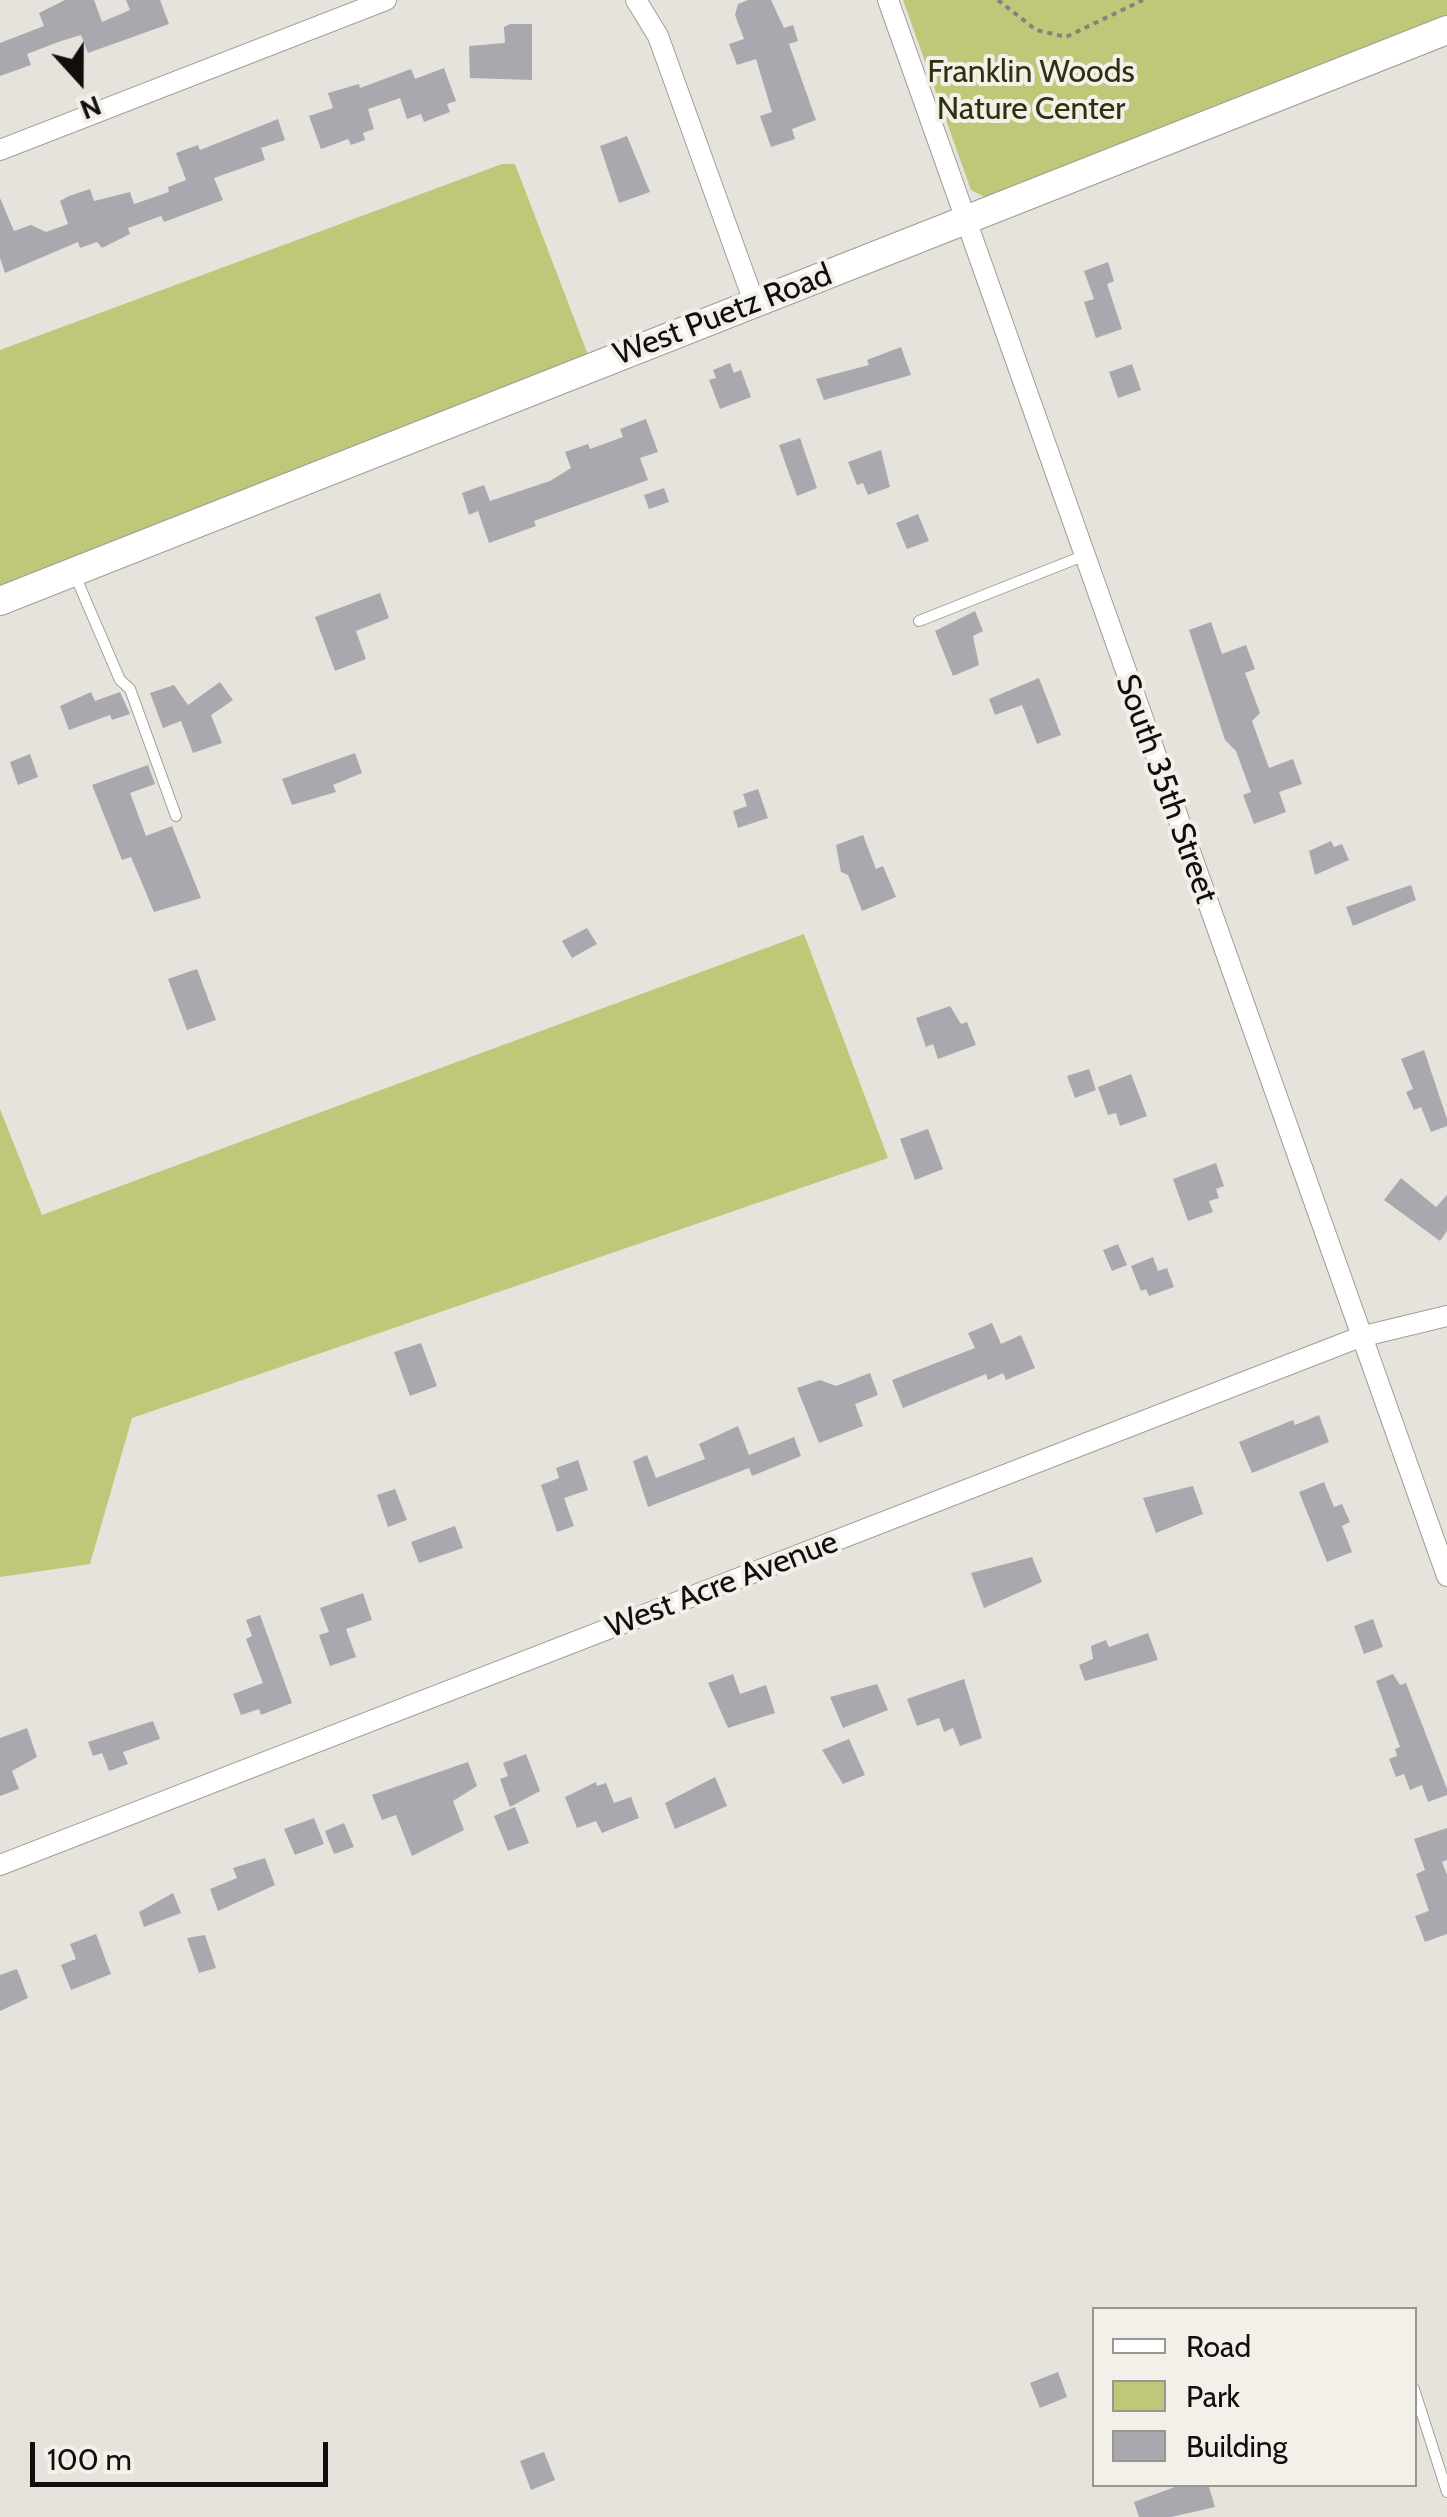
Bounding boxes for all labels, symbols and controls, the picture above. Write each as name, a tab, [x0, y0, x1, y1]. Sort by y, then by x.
north arrow	[30, 30, 130, 130]
park label: Franklin Woods Nature Center	[927, 54, 1135, 129]
text: N	[75, 89, 106, 127]
street label: West Puetz Road	[609, 256, 837, 374]
street label: South 35th Street	[1107, 669, 1225, 909]
street label: West Acre Avenue	[601, 1523, 843, 1647]
legend	[1092, 2307, 1417, 2487]
text: Road	[1186, 2328, 1251, 2365]
text: Park	[1186, 2378, 1240, 2415]
scale bar	[35, 2422, 332, 2484]
text: Building	[1186, 2428, 1288, 2465]
text: 100 m	[47, 2441, 132, 2478]

